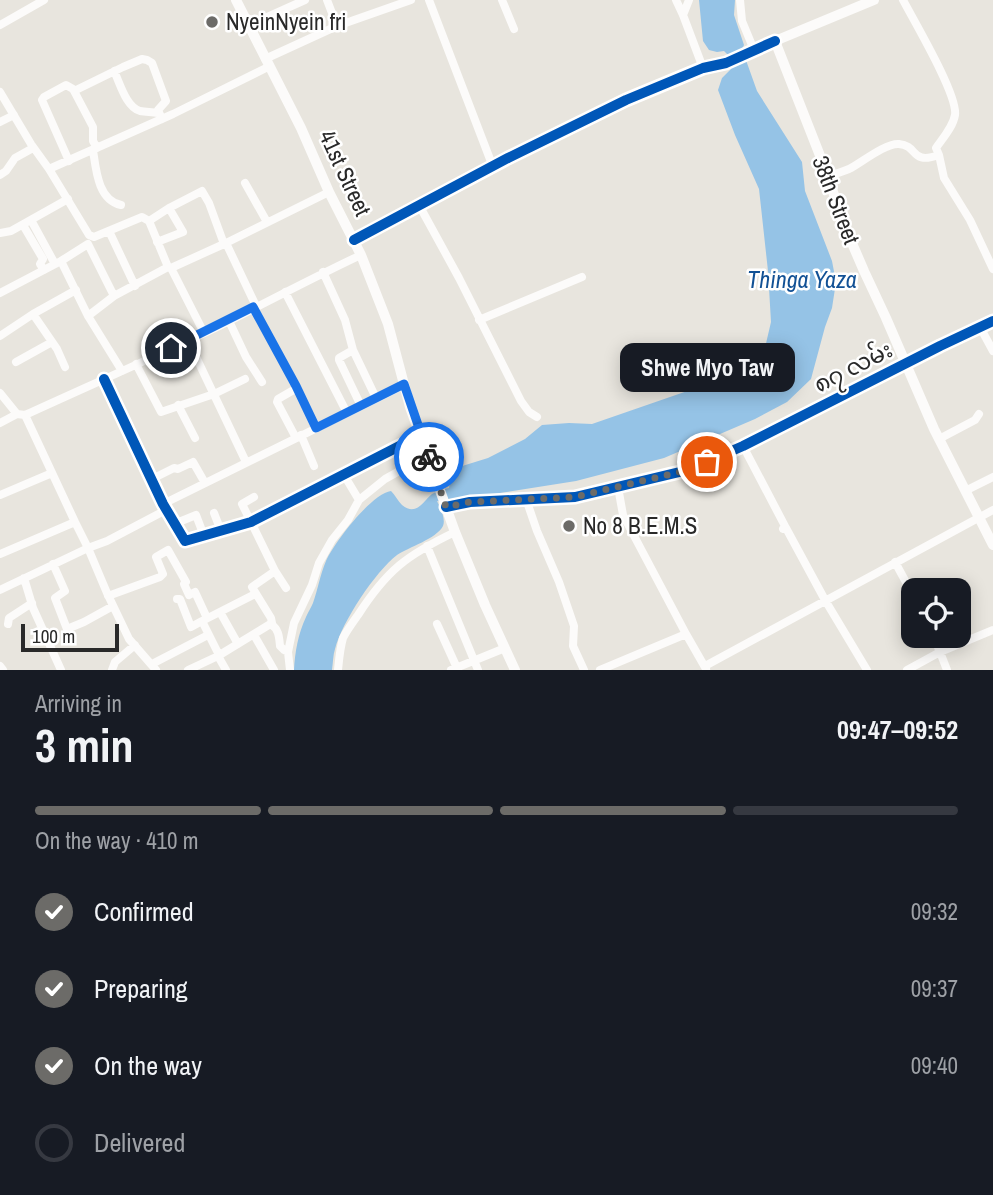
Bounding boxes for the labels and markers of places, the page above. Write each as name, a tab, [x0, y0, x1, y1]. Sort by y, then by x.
place label: NyeinNyein fri	[226, 6, 347, 37]
marker: NyeinNyein fri	[204, 14, 220, 30]
pin	[141, 318, 201, 378]
callout: Shwe Myo Taw	[620, 343, 794, 392]
pin	[677, 432, 737, 492]
place label: No 8 B.E.M.S	[583, 510, 697, 541]
marker: No 8 B.E.M.S	[561, 518, 577, 534]

